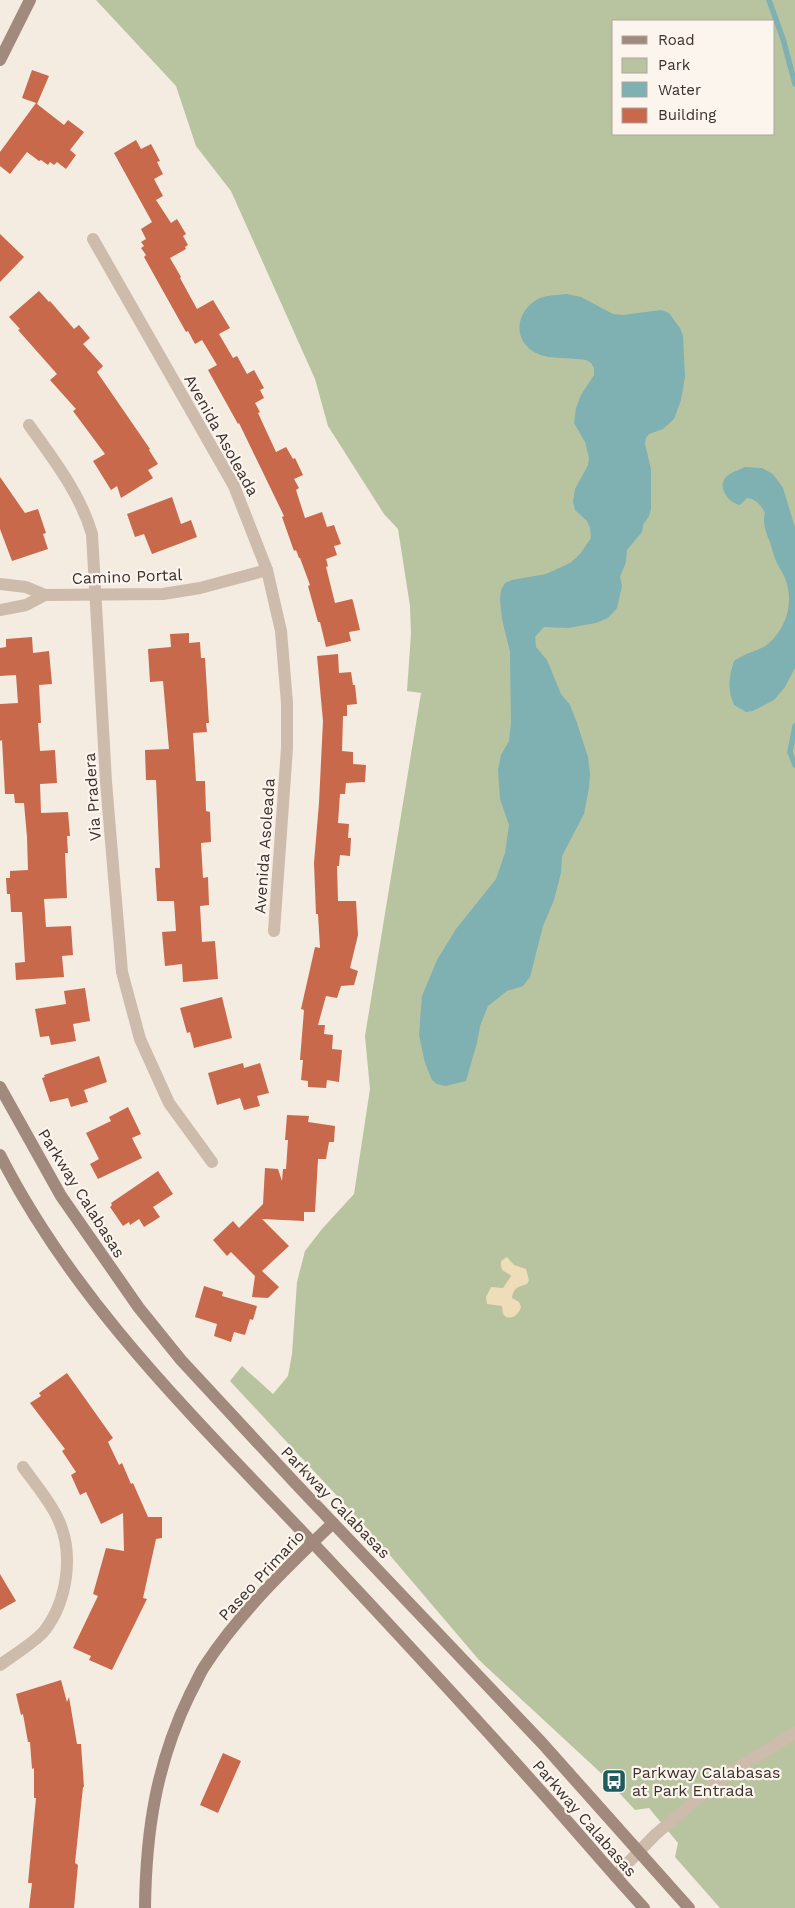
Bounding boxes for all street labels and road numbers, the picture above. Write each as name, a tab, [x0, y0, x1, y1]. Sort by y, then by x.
street label: Avenida Asoleada	[180, 371, 263, 499]
street label: Camino Portal	[72, 565, 183, 588]
street label: Via Pradera	[80, 752, 105, 842]
street label: Avenida Asoleada	[250, 777, 279, 915]
street label: Parkway Calabasas	[34, 1125, 129, 1261]
street label: Parkway Calabasas	[277, 1442, 394, 1562]
street label: Paseo Primario	[215, 1526, 308, 1625]
street label: Parkway Calabasas	[529, 1756, 641, 1881]

